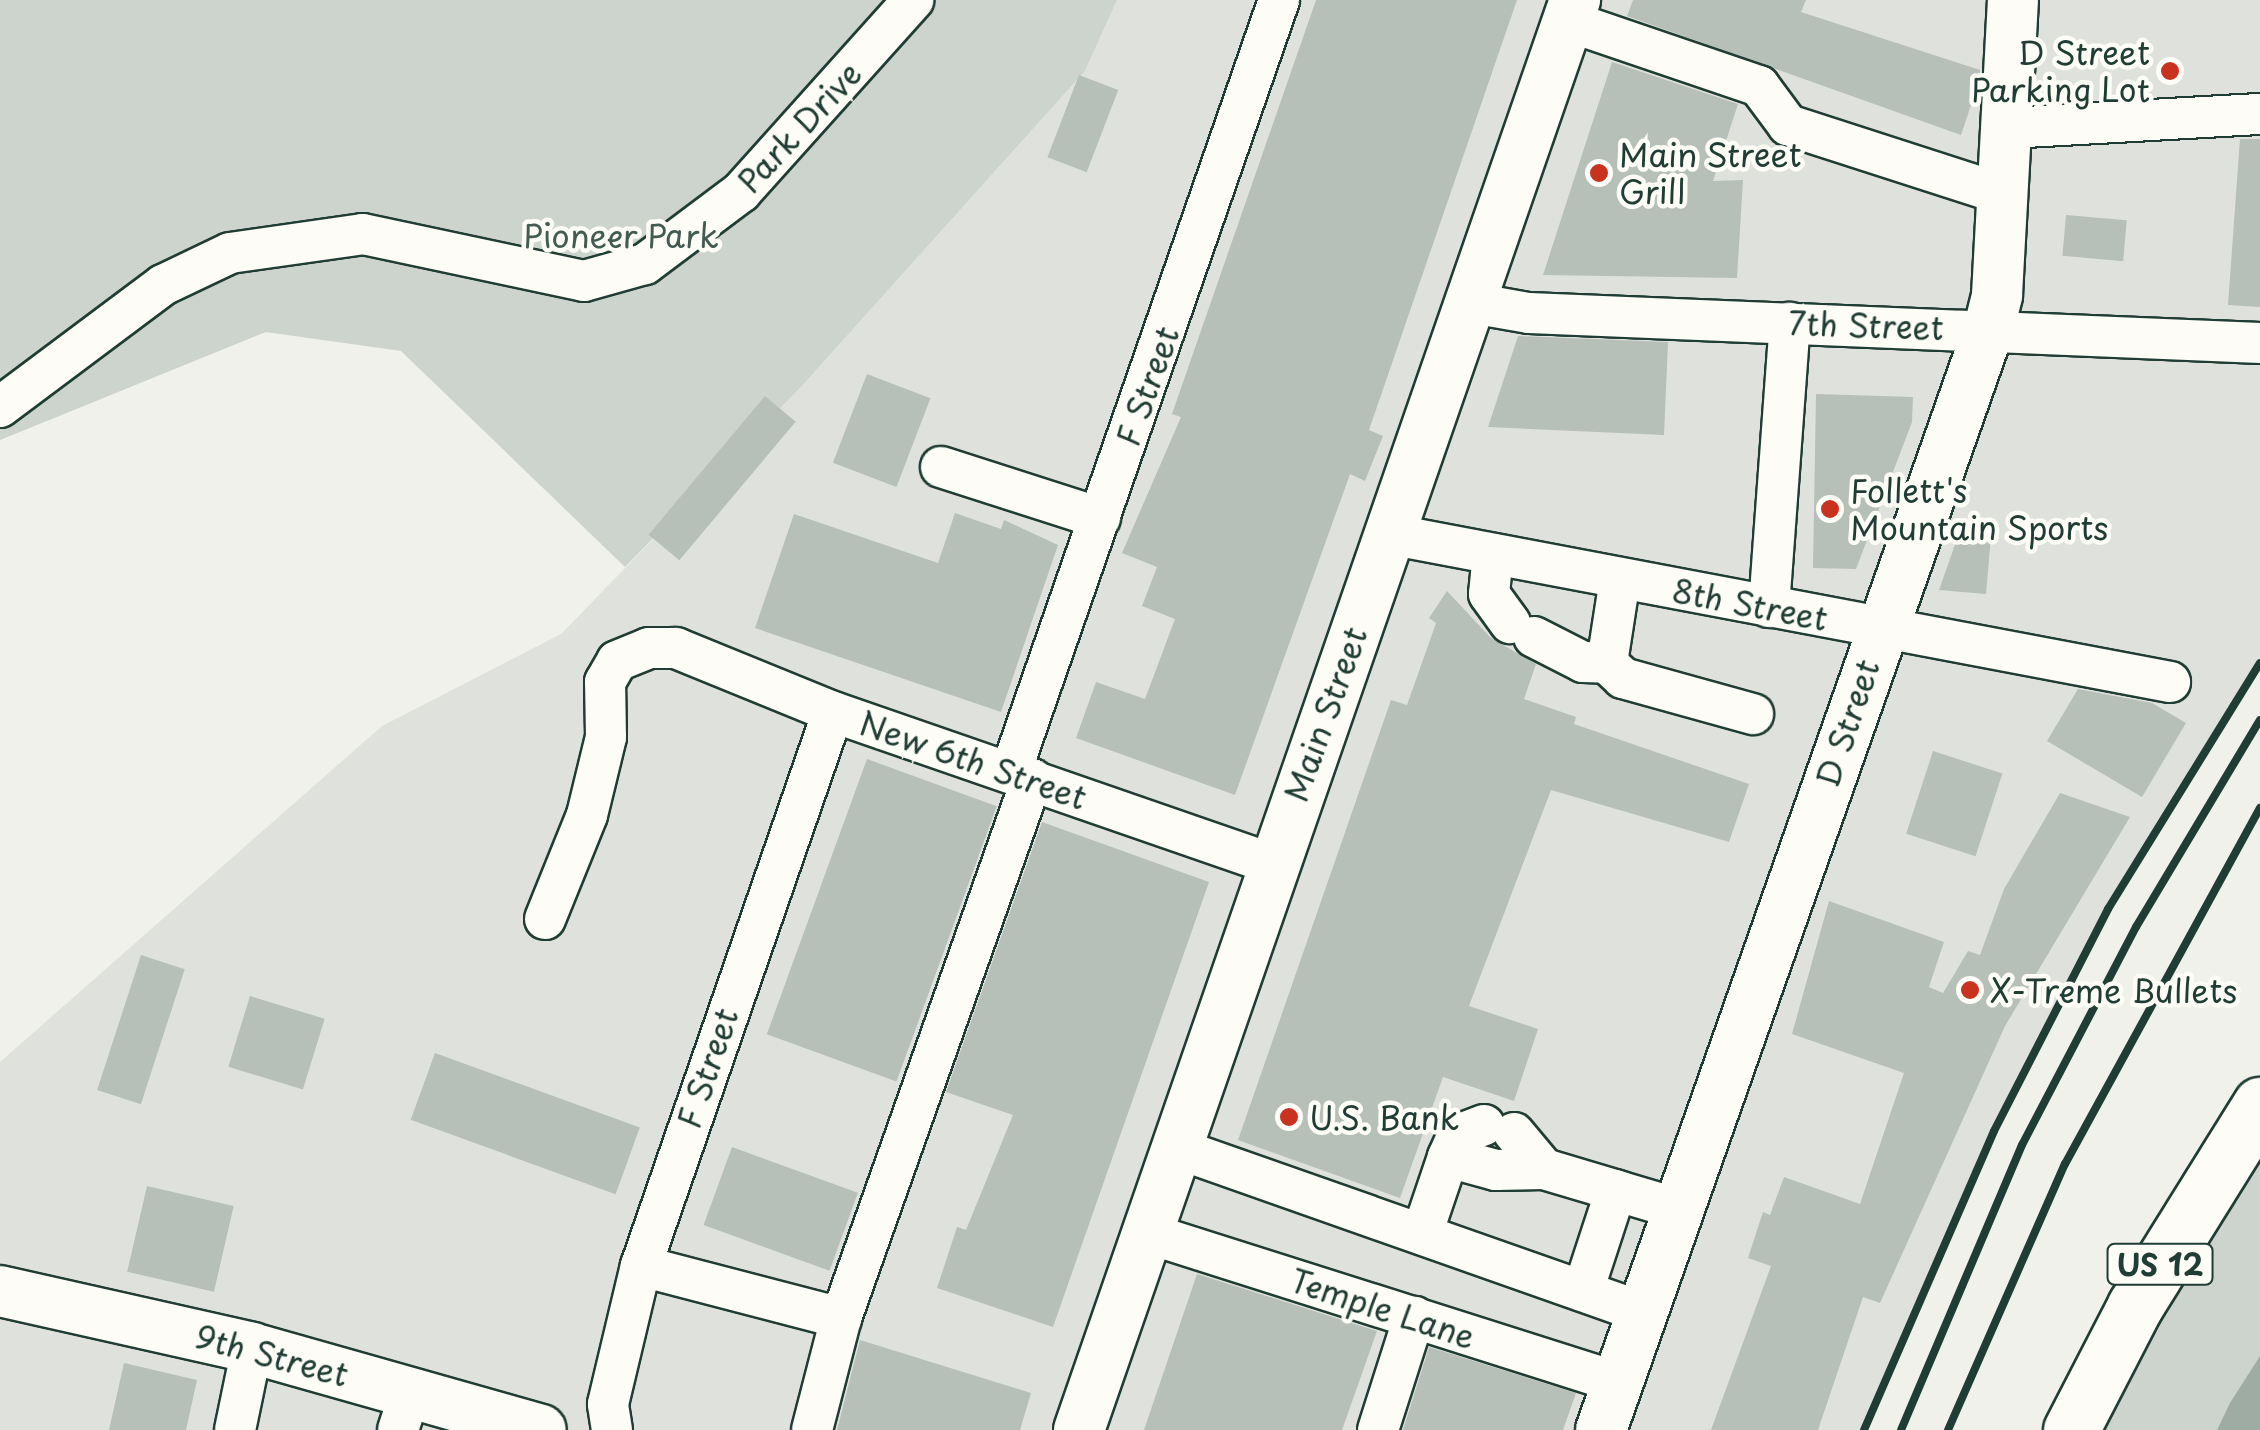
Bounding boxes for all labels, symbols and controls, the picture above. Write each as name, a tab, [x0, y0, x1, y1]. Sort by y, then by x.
place label: D Street Parking Lot	[1970, 34, 2150, 109]
street label: Park Drive	[729, 54, 869, 200]
marker: D Street Parking Lot	[2159, 60, 2181, 82]
place label: Main Street Grill	[1619, 136, 1802, 211]
marker: Main Street Grill	[1588, 162, 1610, 184]
park label: Pioneer Park	[522, 216, 720, 254]
street label: 7th Street	[1788, 303, 1944, 347]
street label: F Street	[1108, 321, 1186, 451]
place label: Follett's Mountain Sports	[1850, 472, 2106, 547]
marker: Follett's Mountain Sports	[1819, 498, 1841, 520]
street label: 8th Street	[1669, 570, 1831, 638]
street label: Main Street	[1276, 621, 1374, 807]
street label: D Street	[1807, 655, 1887, 791]
street label: New 6th Street	[854, 703, 1092, 817]
place label: X-Treme Bullets	[1990, 971, 2238, 1009]
marker: X-Treme Bullets	[1959, 979, 1981, 1001]
street label: F Street	[669, 1003, 745, 1133]
place label: U.S. Bank	[1309, 1098, 1460, 1136]
marker: U.S. Bank	[1278, 1106, 1300, 1128]
road number: US 12	[2105, 1239, 2215, 1289]
street label: Temple Lane	[1286, 1260, 1480, 1356]
street label: 9th Street	[192, 1316, 352, 1394]

